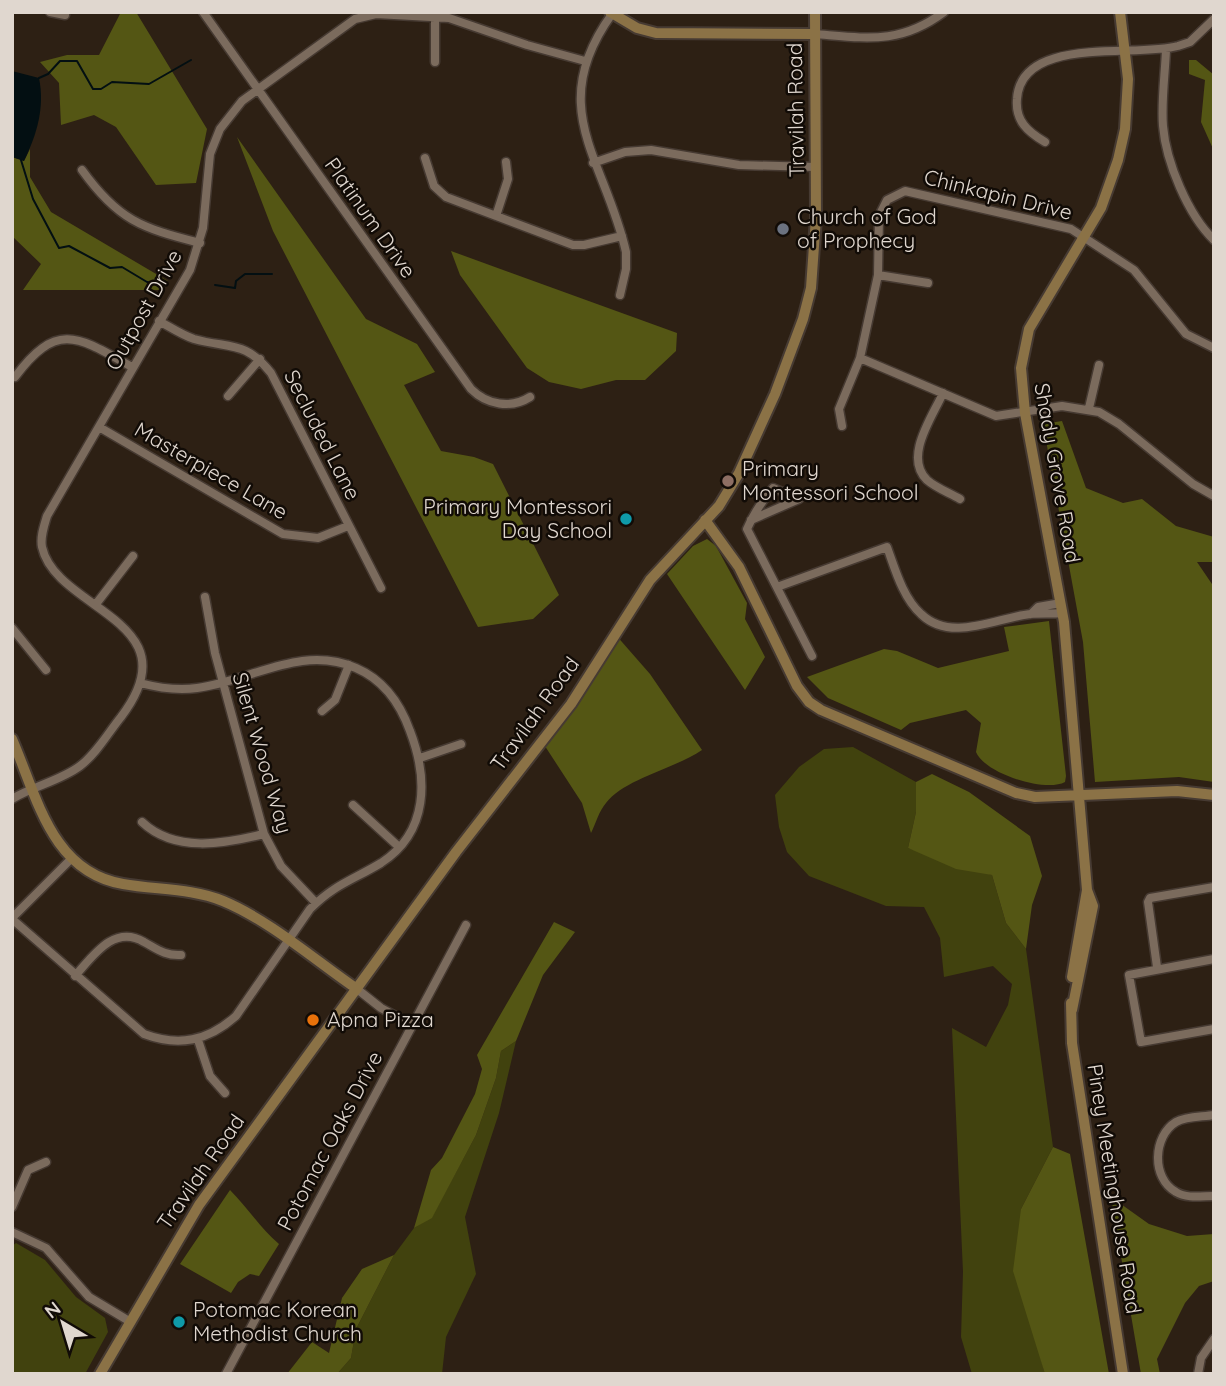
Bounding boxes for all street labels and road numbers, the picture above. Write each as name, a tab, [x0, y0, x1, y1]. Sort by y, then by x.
street label: Travilah Road	[781, 42, 809, 178]
street label: Platinum Drive	[320, 152, 422, 283]
street label: Chinkapin Drive	[921, 163, 1075, 225]
street label: Outpost Drive	[99, 245, 187, 374]
street label: Secluded Lane	[279, 365, 367, 504]
street label: Shady Grove Road	[1029, 381, 1087, 565]
street label: Masterpiece Lane	[130, 416, 293, 524]
street label: Travilah Road	[484, 651, 584, 776]
street label: Silent Wood Way	[228, 669, 298, 836]
street label: Potomac Oaks Drive	[271, 1046, 387, 1235]
street label: Piney Meetinghouse Road	[1082, 1062, 1148, 1316]
street label: Travilah Road	[151, 1109, 249, 1234]

